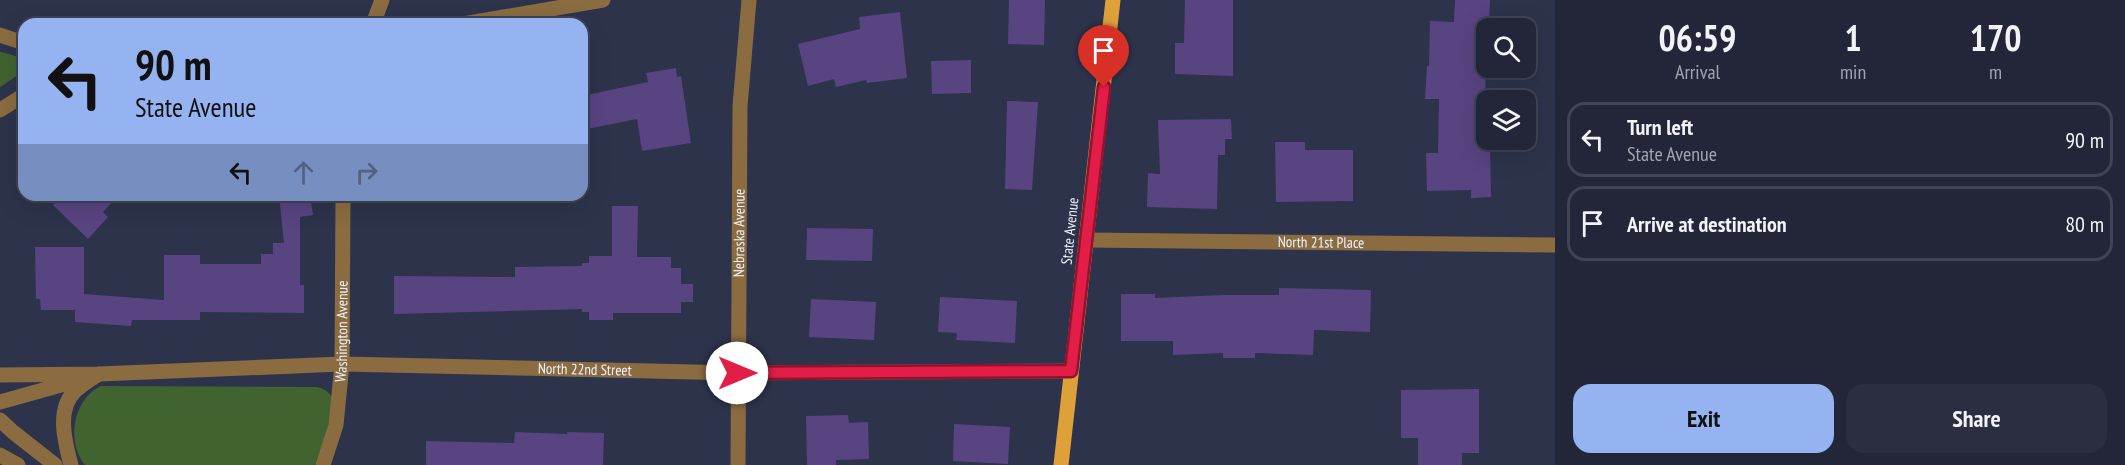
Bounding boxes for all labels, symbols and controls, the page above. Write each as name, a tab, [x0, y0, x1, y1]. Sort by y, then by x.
text: 06:59	[1659, 14, 1736, 61]
text: 1	[1844, 14, 1862, 61]
text: 170	[1970, 14, 2021, 61]
map controls	[1476, 18, 1536, 150]
button: search	[1476, 18, 1536, 78]
pin	[1078, 25, 1129, 87]
icon: arrive	[1087, 34, 1120, 67]
text: 90 m	[135, 37, 212, 92]
icon: left	[36, 42, 114, 120]
text: Arrival	[1675, 59, 1720, 85]
text: min	[1840, 59, 1866, 85]
text: m	[1989, 59, 2002, 85]
text: State Avenue	[135, 90, 256, 124]
button: layers	[1476, 90, 1536, 150]
text: Turn left	[1627, 113, 1693, 141]
icon: left	[1576, 123, 1609, 156]
text: 90 m	[2065, 126, 2104, 154]
text: State Avenue	[1627, 141, 1717, 167]
icon: left	[224, 156, 257, 189]
icon: ahead	[287, 156, 320, 189]
icon: right	[350, 156, 383, 189]
street label: Nebraska Avenue	[729, 189, 749, 277]
street label: State Avenue	[1057, 196, 1082, 265]
icon: arrive	[1576, 207, 1609, 240]
text: Arrive at destination	[1627, 210, 1787, 238]
text: 80 m	[2065, 210, 2104, 238]
street label: North 21st Place	[1278, 232, 1364, 252]
street label: Washington Avenue	[330, 281, 351, 383]
position arrow	[705, 341, 769, 405]
street label: North 22nd Street	[538, 358, 632, 380]
button: Exit	[1573, 384, 1834, 453]
button: Share	[1846, 384, 2107, 453]

